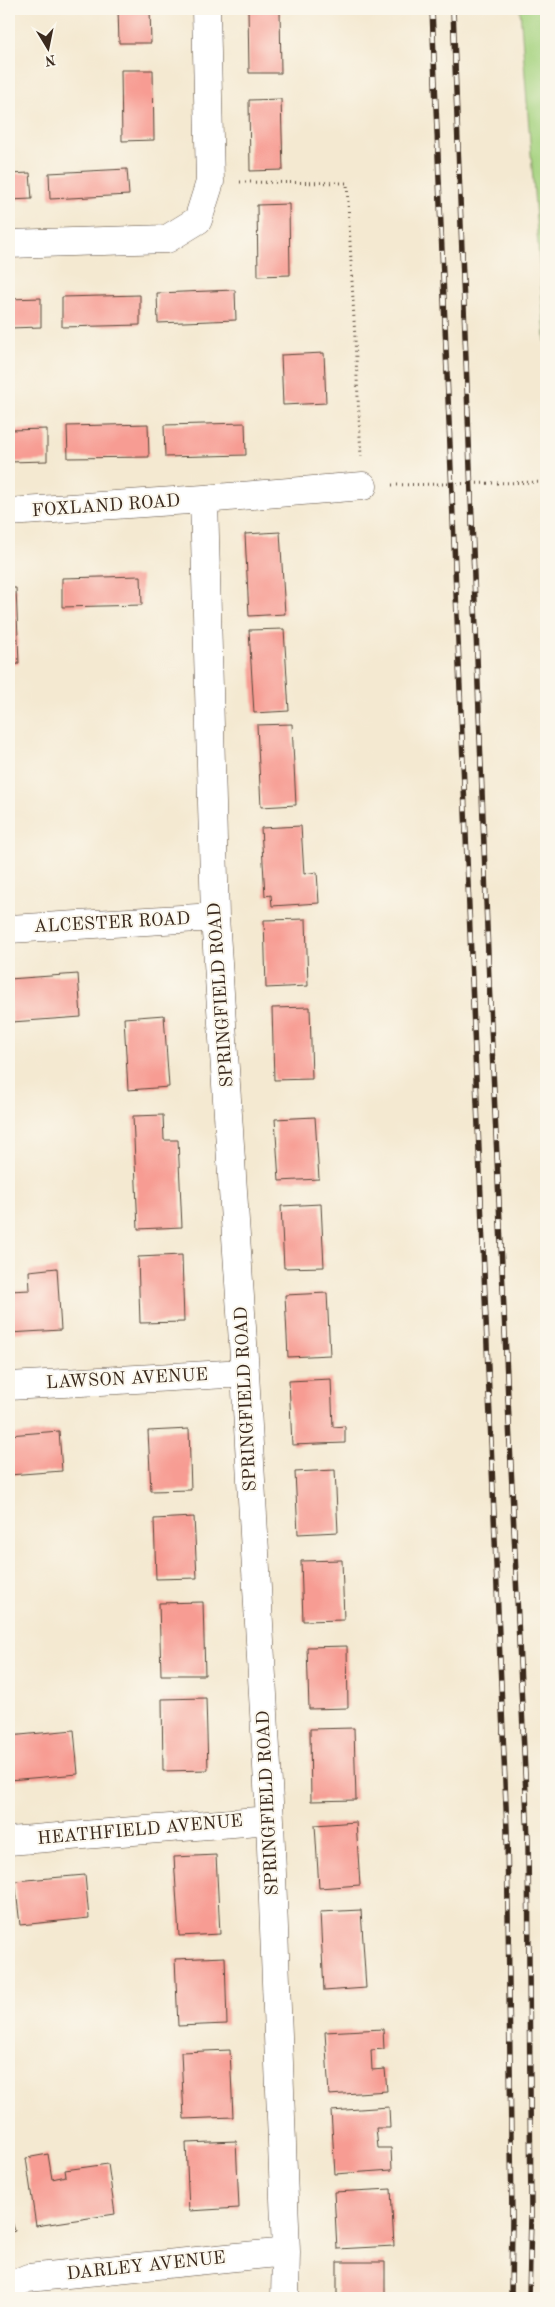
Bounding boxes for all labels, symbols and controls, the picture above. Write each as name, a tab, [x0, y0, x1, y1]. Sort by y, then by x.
north arrow	[22, 22, 72, 72]
text: N	[43, 52, 57, 68]
street label: FOXLAND ROAD	[31, 492, 181, 520]
street label: SPRINGFIELD ROAD	[206, 902, 236, 1088]
street label: ALCESTER ROAD	[33, 910, 191, 936]
street label: SPRINGFIELD ROAD	[232, 1306, 260, 1492]
street label: LAWSON AVENUE	[46, 1366, 208, 1392]
street label: SPRINGFIELD ROAD	[254, 1710, 282, 1896]
street label: HEATHFIELD AVENUE	[37, 1812, 243, 1848]
street label: DARLEY AVENUE	[66, 2249, 226, 2283]

